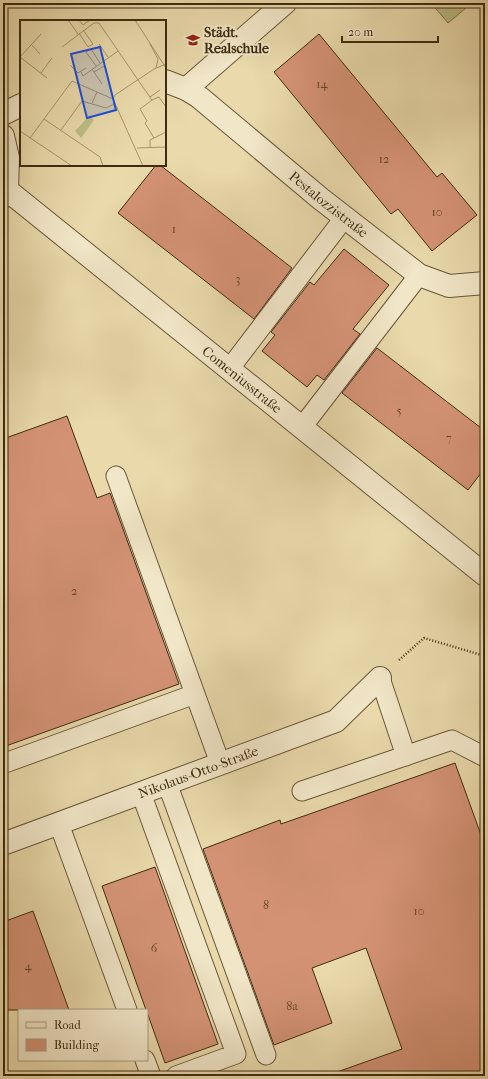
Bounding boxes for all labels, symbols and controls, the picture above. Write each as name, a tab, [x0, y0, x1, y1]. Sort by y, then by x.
scale bar	[342, 18, 438, 44]
inset map	[20, 20, 166, 166]
place label: Städt. Realschule	[204, 24, 269, 57]
text: 20 m	[348, 25, 373, 39]
school or university icon: Städt. Realschule	[185, 32, 201, 48]
house number: 14	[316, 77, 329, 91]
house number: 12	[379, 152, 389, 166]
street label: Pestalozzistraße	[286, 167, 372, 241]
house number: 10	[432, 205, 442, 219]
house number: 1	[172, 222, 176, 236]
house number: 3	[236, 272, 241, 286]
street label: Comeniusstraße	[199, 342, 286, 417]
house number: 5	[396, 404, 402, 418]
house number: 7	[446, 431, 452, 445]
house number: 2	[71, 584, 77, 598]
street label: Nikolaus-Otto-Straße	[136, 742, 261, 802]
house number: 8	[263, 898, 269, 912]
house number: 10	[414, 904, 424, 918]
house number: 6	[151, 941, 158, 955]
house number: 4	[24, 959, 32, 973]
house number: 8a	[286, 999, 298, 1013]
legend	[18, 1009, 148, 1061]
text: Road	[54, 1018, 81, 1032]
text: Building	[54, 1038, 99, 1052]

